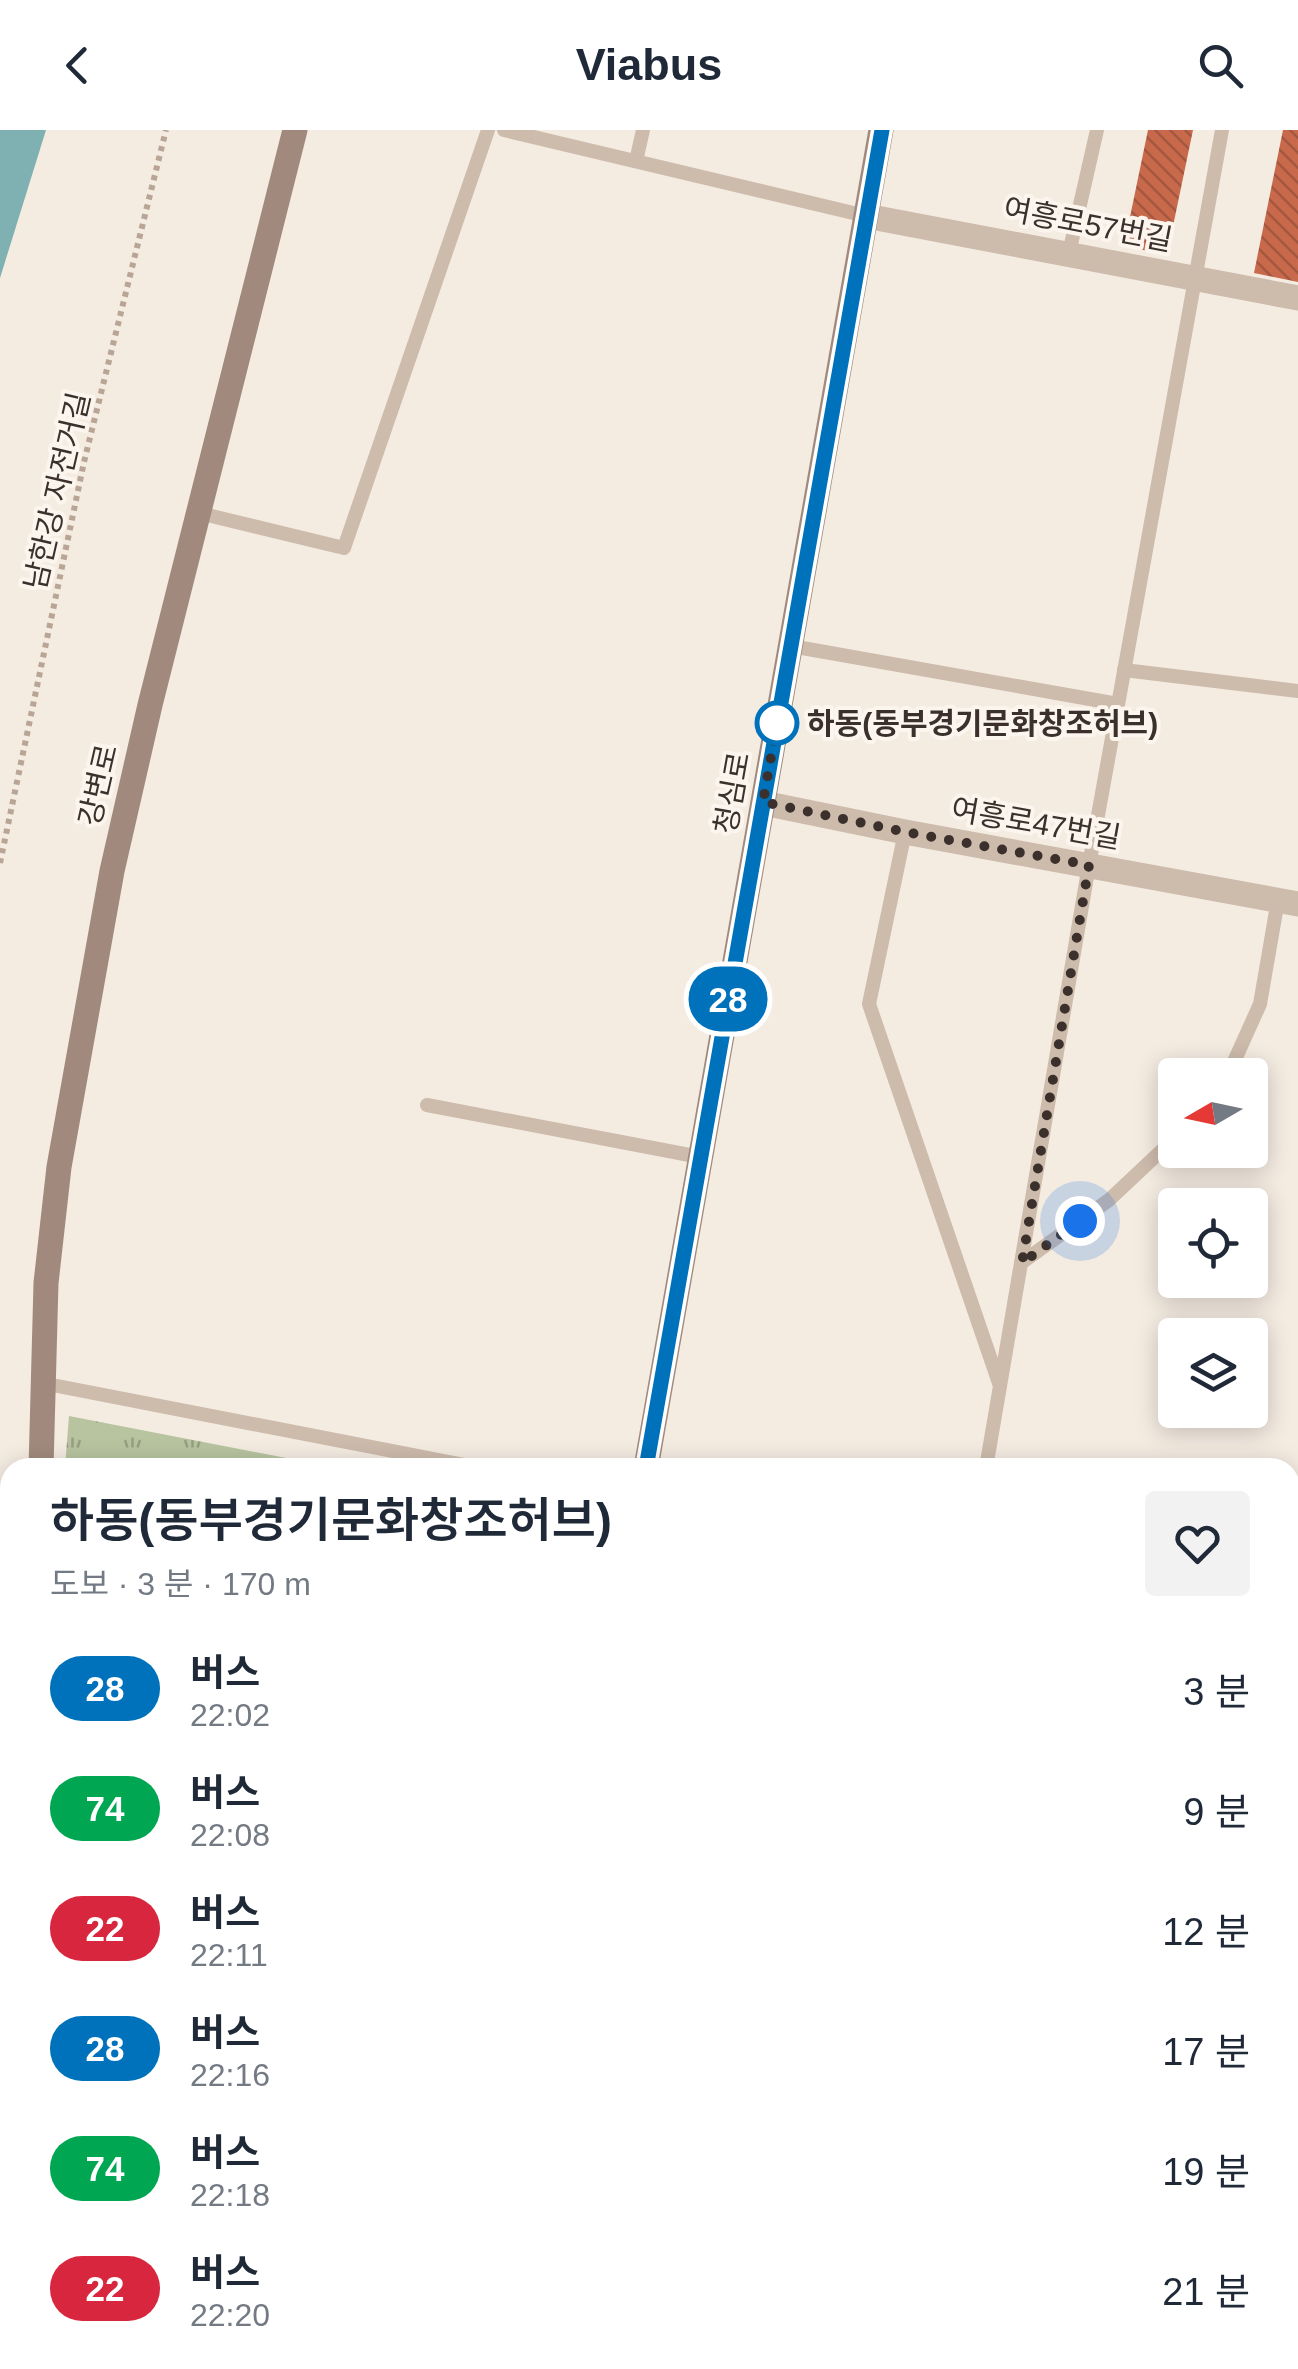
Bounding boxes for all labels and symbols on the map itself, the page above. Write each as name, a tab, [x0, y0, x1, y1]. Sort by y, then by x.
street label: 여흥로57번길	[1001, 191, 1175, 257]
street label: 남한강 자전거길	[18, 389, 96, 593]
marker: 하동(동부경기문화창조허브)	[756, 702, 798, 744]
place label: 하동(동부경기문화창조허브)	[807, 707, 1158, 740]
street label: 강변로	[73, 741, 123, 829]
street label: 청심로	[709, 749, 755, 837]
street label: 여흥로47번길	[949, 792, 1123, 854]
line badge: 28	[683, 966, 773, 1032]
north arrow	[1158, 1058, 1268, 1168]
your location	[1055, 1196, 1105, 1246]

